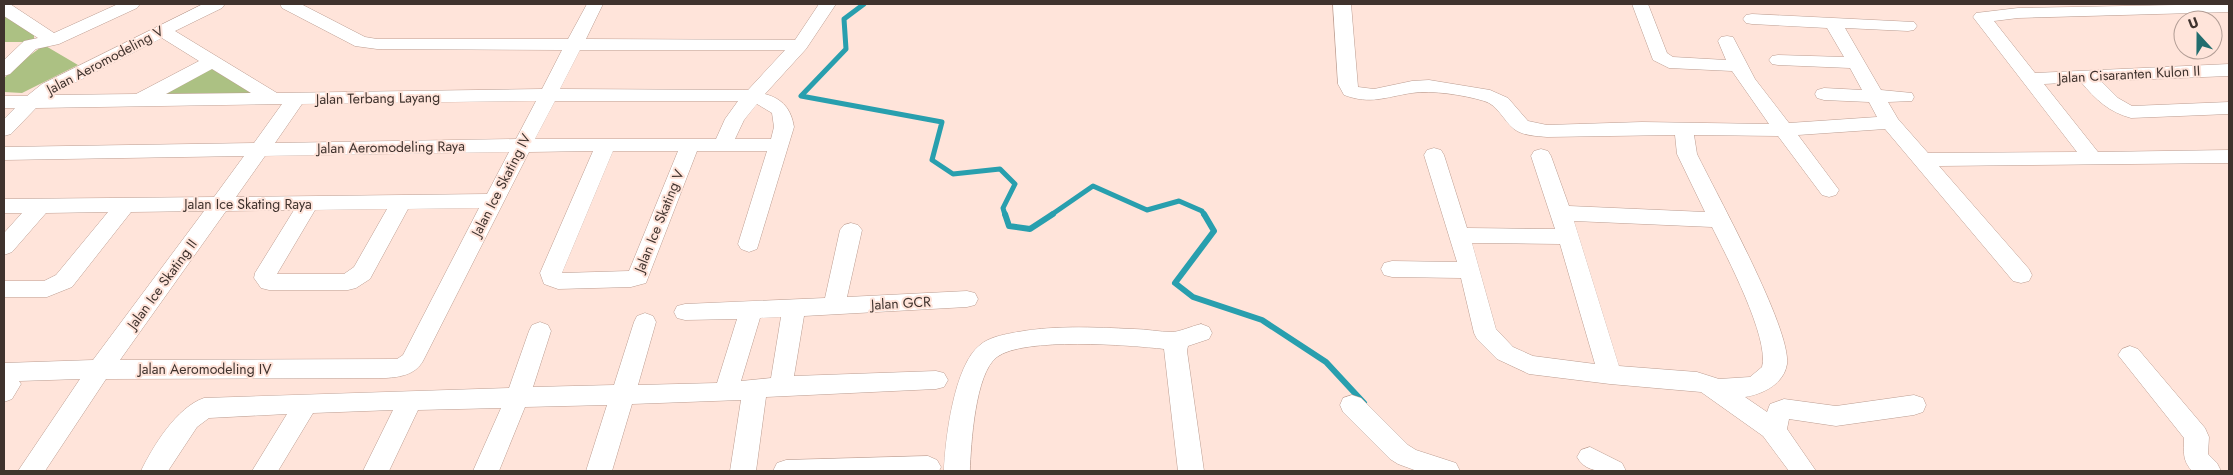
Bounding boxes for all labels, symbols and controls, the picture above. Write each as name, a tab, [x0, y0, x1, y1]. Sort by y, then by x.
north arrow	[2173, 10, 2223, 60]
text: U	[2185, 12, 2202, 34]
street label: Jalan Aeromodeling V	[41, 20, 168, 100]
street label: Jalan Cisaranten Kulon II	[2055, 60, 2201, 88]
street label: Jalan Terbang Layang	[314, 87, 440, 109]
street label: Jalan Ice Skating IV	[466, 129, 536, 242]
street label: Jalan Aeromodeling Raya	[315, 136, 465, 158]
street label: Jalan Ice Skating V	[628, 166, 689, 277]
street label: Jalan Ice Skating Raya	[182, 194, 312, 214]
street label: Jalan Ice Skating II	[121, 235, 202, 335]
street label: Jalan GCR	[869, 291, 932, 315]
street label: Jalan Aeromodeling IV	[136, 359, 272, 379]

